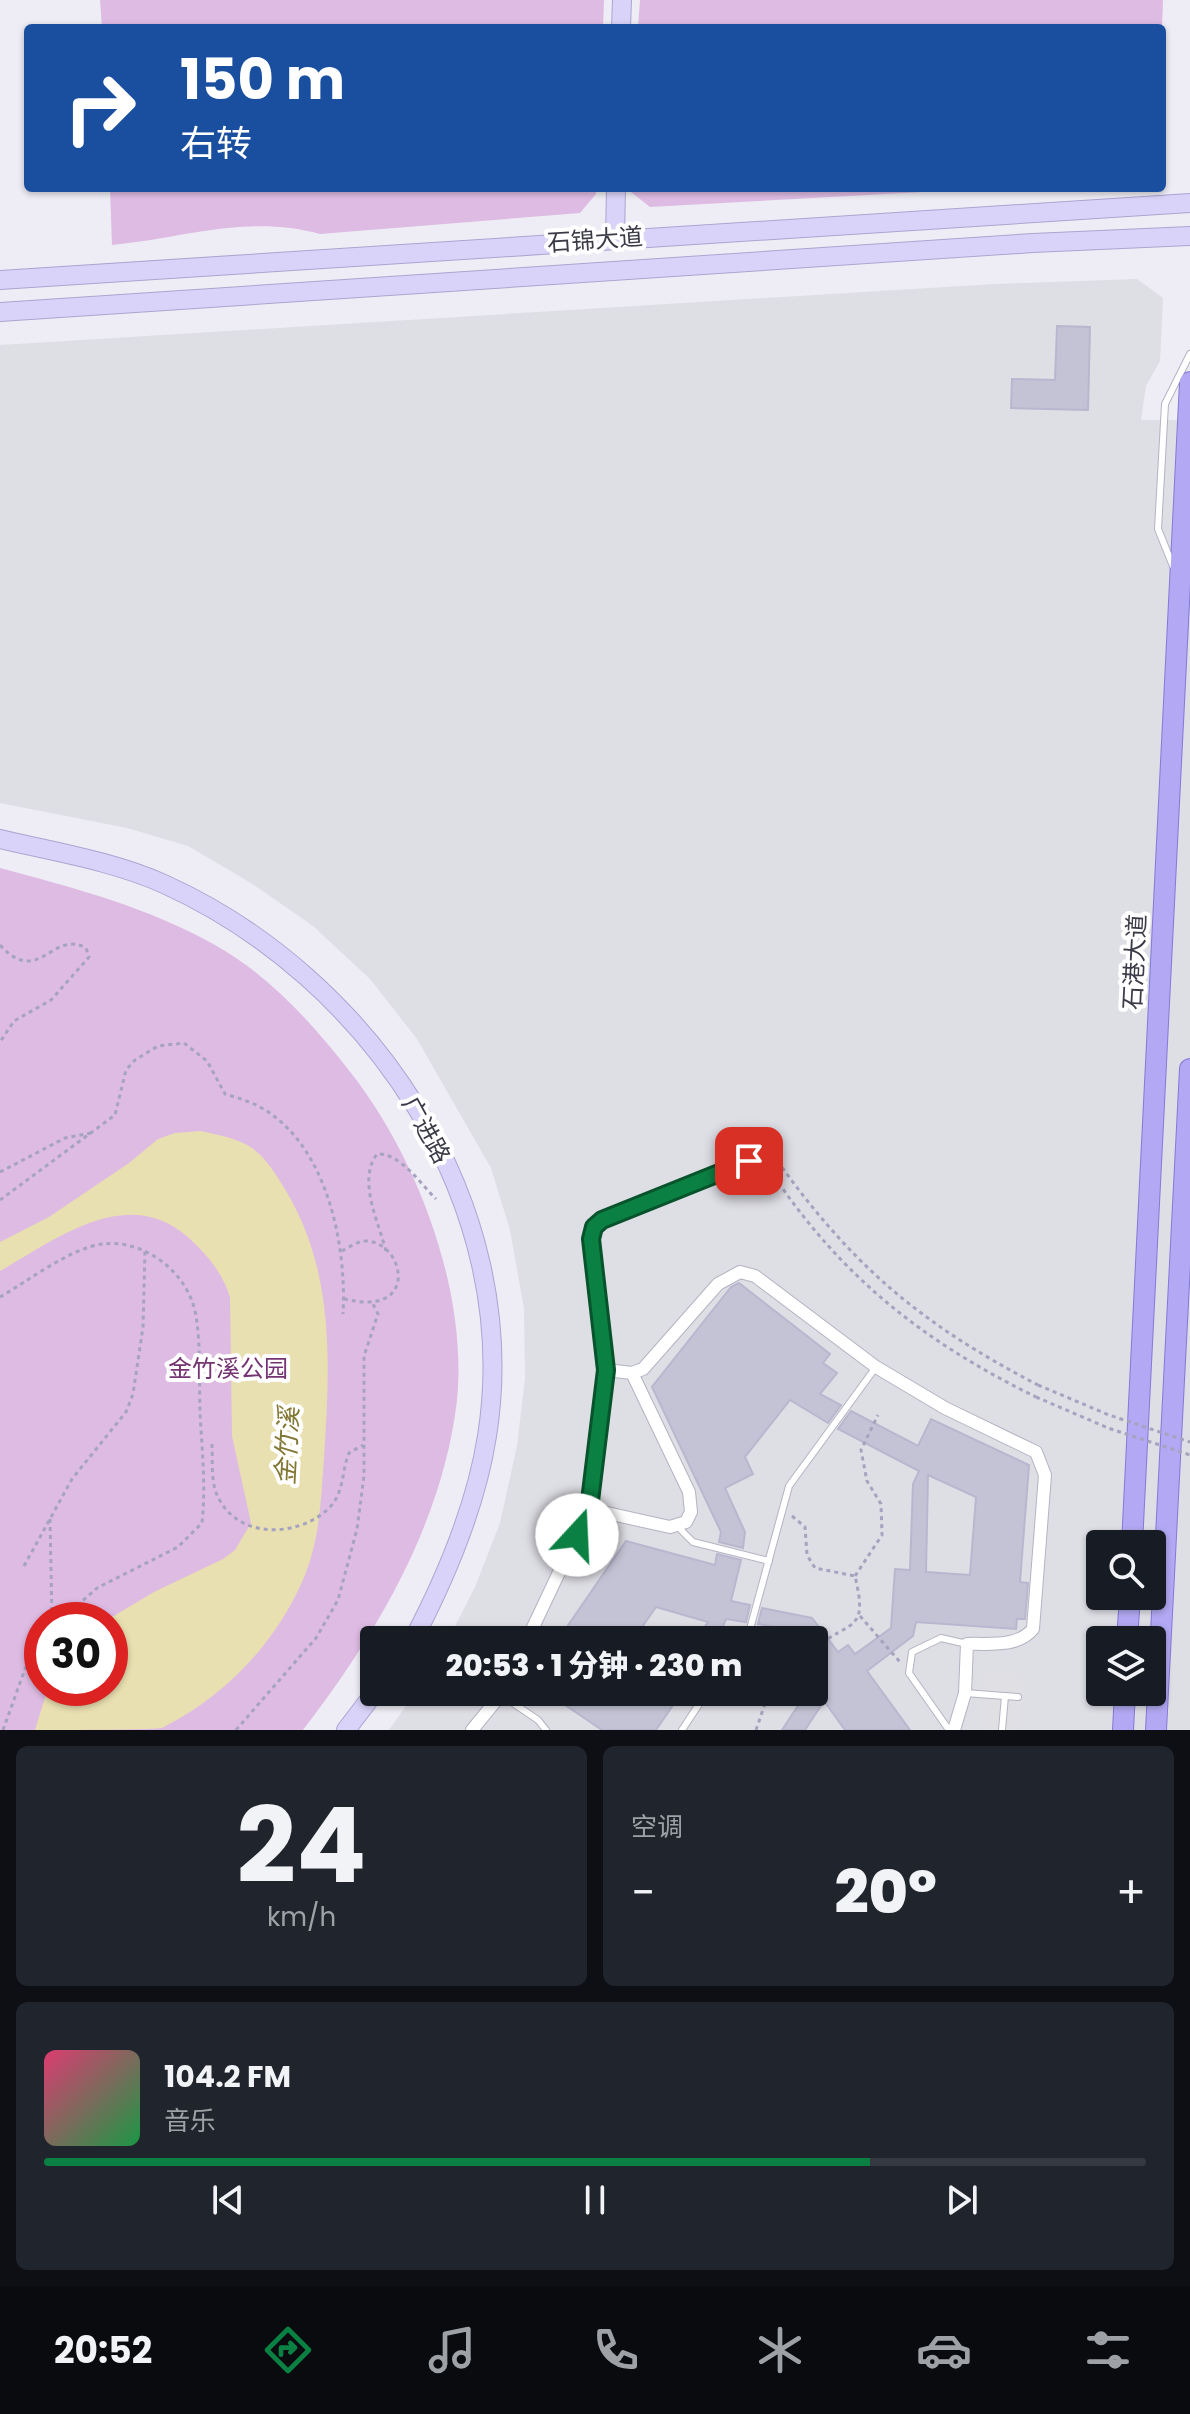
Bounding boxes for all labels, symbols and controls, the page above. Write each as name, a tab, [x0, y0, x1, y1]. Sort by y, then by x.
text: 150 m	[180, 40, 345, 119]
icon: right	[48, 56, 152, 160]
text: 右转	[180, 118, 252, 169]
street label: 石锦大道	[546, 220, 644, 259]
street label: 石港大道	[1116, 913, 1153, 1011]
street label: 广进路	[395, 1090, 458, 1169]
pin	[715, 1127, 783, 1195]
icon: arrive	[727, 1139, 771, 1183]
park label: 金竹溪公园	[168, 1352, 288, 1385]
water label: 金竹溪	[267, 1403, 307, 1486]
position arrow	[535, 1493, 619, 1577]
map controls	[1086, 1530, 1166, 1706]
button: search	[1086, 1530, 1166, 1610]
speed limit sign: 30	[24, 1602, 128, 1706]
button: layers	[1086, 1626, 1166, 1706]
text: 20:53 · 1 分钟 · 230 m	[446, 1644, 742, 1687]
text: 24	[237, 1773, 366, 1918]
text: 空调	[631, 1809, 683, 1845]
text: 20°	[834, 1850, 937, 1934]
text: −	[631, 1862, 655, 1923]
text: +	[1116, 1862, 1146, 1923]
text: km/h	[267, 1899, 336, 1935]
text: 104.2 FM	[164, 2055, 291, 2098]
text: 音乐	[164, 2103, 216, 2139]
icon: previous	[206, 2178, 250, 2222]
icon: pause	[573, 2178, 617, 2222]
icon: next	[940, 2178, 984, 2222]
icon: directions	[260, 2322, 316, 2378]
icon: music	[424, 2322, 480, 2378]
icon: phone	[588, 2322, 644, 2378]
icon: climate	[752, 2322, 808, 2378]
icon: car	[916, 2322, 972, 2378]
icon: filters	[1080, 2322, 1136, 2378]
text: 20:52	[54, 2325, 152, 2376]

